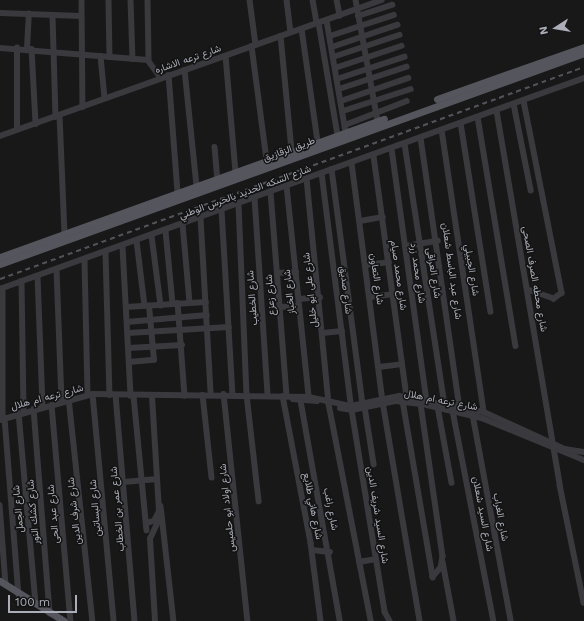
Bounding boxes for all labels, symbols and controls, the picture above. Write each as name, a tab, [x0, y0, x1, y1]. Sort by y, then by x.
north arrow	[536, 8, 576, 48]
text: N	[537, 25, 551, 36]
street label: شارع ترعه الاشاره	[153, 42, 223, 76]
street label: طريق الزقازيق	[261, 134, 317, 164]
street label: شارع السكه الحديد بالحرس الوطني	[177, 162, 313, 222]
street label: شارع عبد الباسط شعلان	[439, 222, 465, 320]
street label: شارع محطه الصرف الصحى	[520, 225, 550, 333]
street label: شارع محمد صيام	[388, 239, 410, 311]
street label: شارع محمد زرد	[408, 242, 428, 304]
street label: شارع الجبيلي	[462, 243, 482, 297]
street label: شارع العراقى	[424, 247, 444, 299]
street label: شارع على ابو خليل	[300, 252, 320, 328]
street label: شارع التعاون	[367, 252, 387, 306]
street label: شارع صديق	[337, 265, 355, 315]
street label: شارع الخباز	[281, 269, 297, 315]
street label: شارع الخطيب	[244, 270, 260, 326]
street label: شارع زعزع	[263, 274, 277, 316]
street label: شارع ترعه ام هلال	[9, 382, 85, 412]
street label: شارع ترعه ام هلال	[403, 387, 479, 413]
street label: شارع اولاد ابو حلميس	[216, 463, 238, 553]
street label: شارع عمر بن الخطاب	[107, 466, 127, 552]
street label: شارع السيد شريف الدين	[364, 466, 392, 564]
street label: شارع هاني طلايع	[301, 471, 325, 541]
street label: شارع السيد شعلان	[470, 476, 496, 552]
street label: شارع شرف الدين	[64, 477, 84, 545]
street label: شارع كشك النور	[24, 479, 42, 545]
street label: شارع البساتين	[87, 479, 103, 537]
street label: شارع عبد الحى	[44, 484, 62, 544]
street label: شارع الجمل	[10, 485, 26, 533]
street label: شارع راغب	[321, 487, 341, 531]
street label: شارع الغراب	[491, 492, 511, 542]
scale bar	[10, 587, 79, 613]
text: 100 m	[15, 595, 50, 609]

